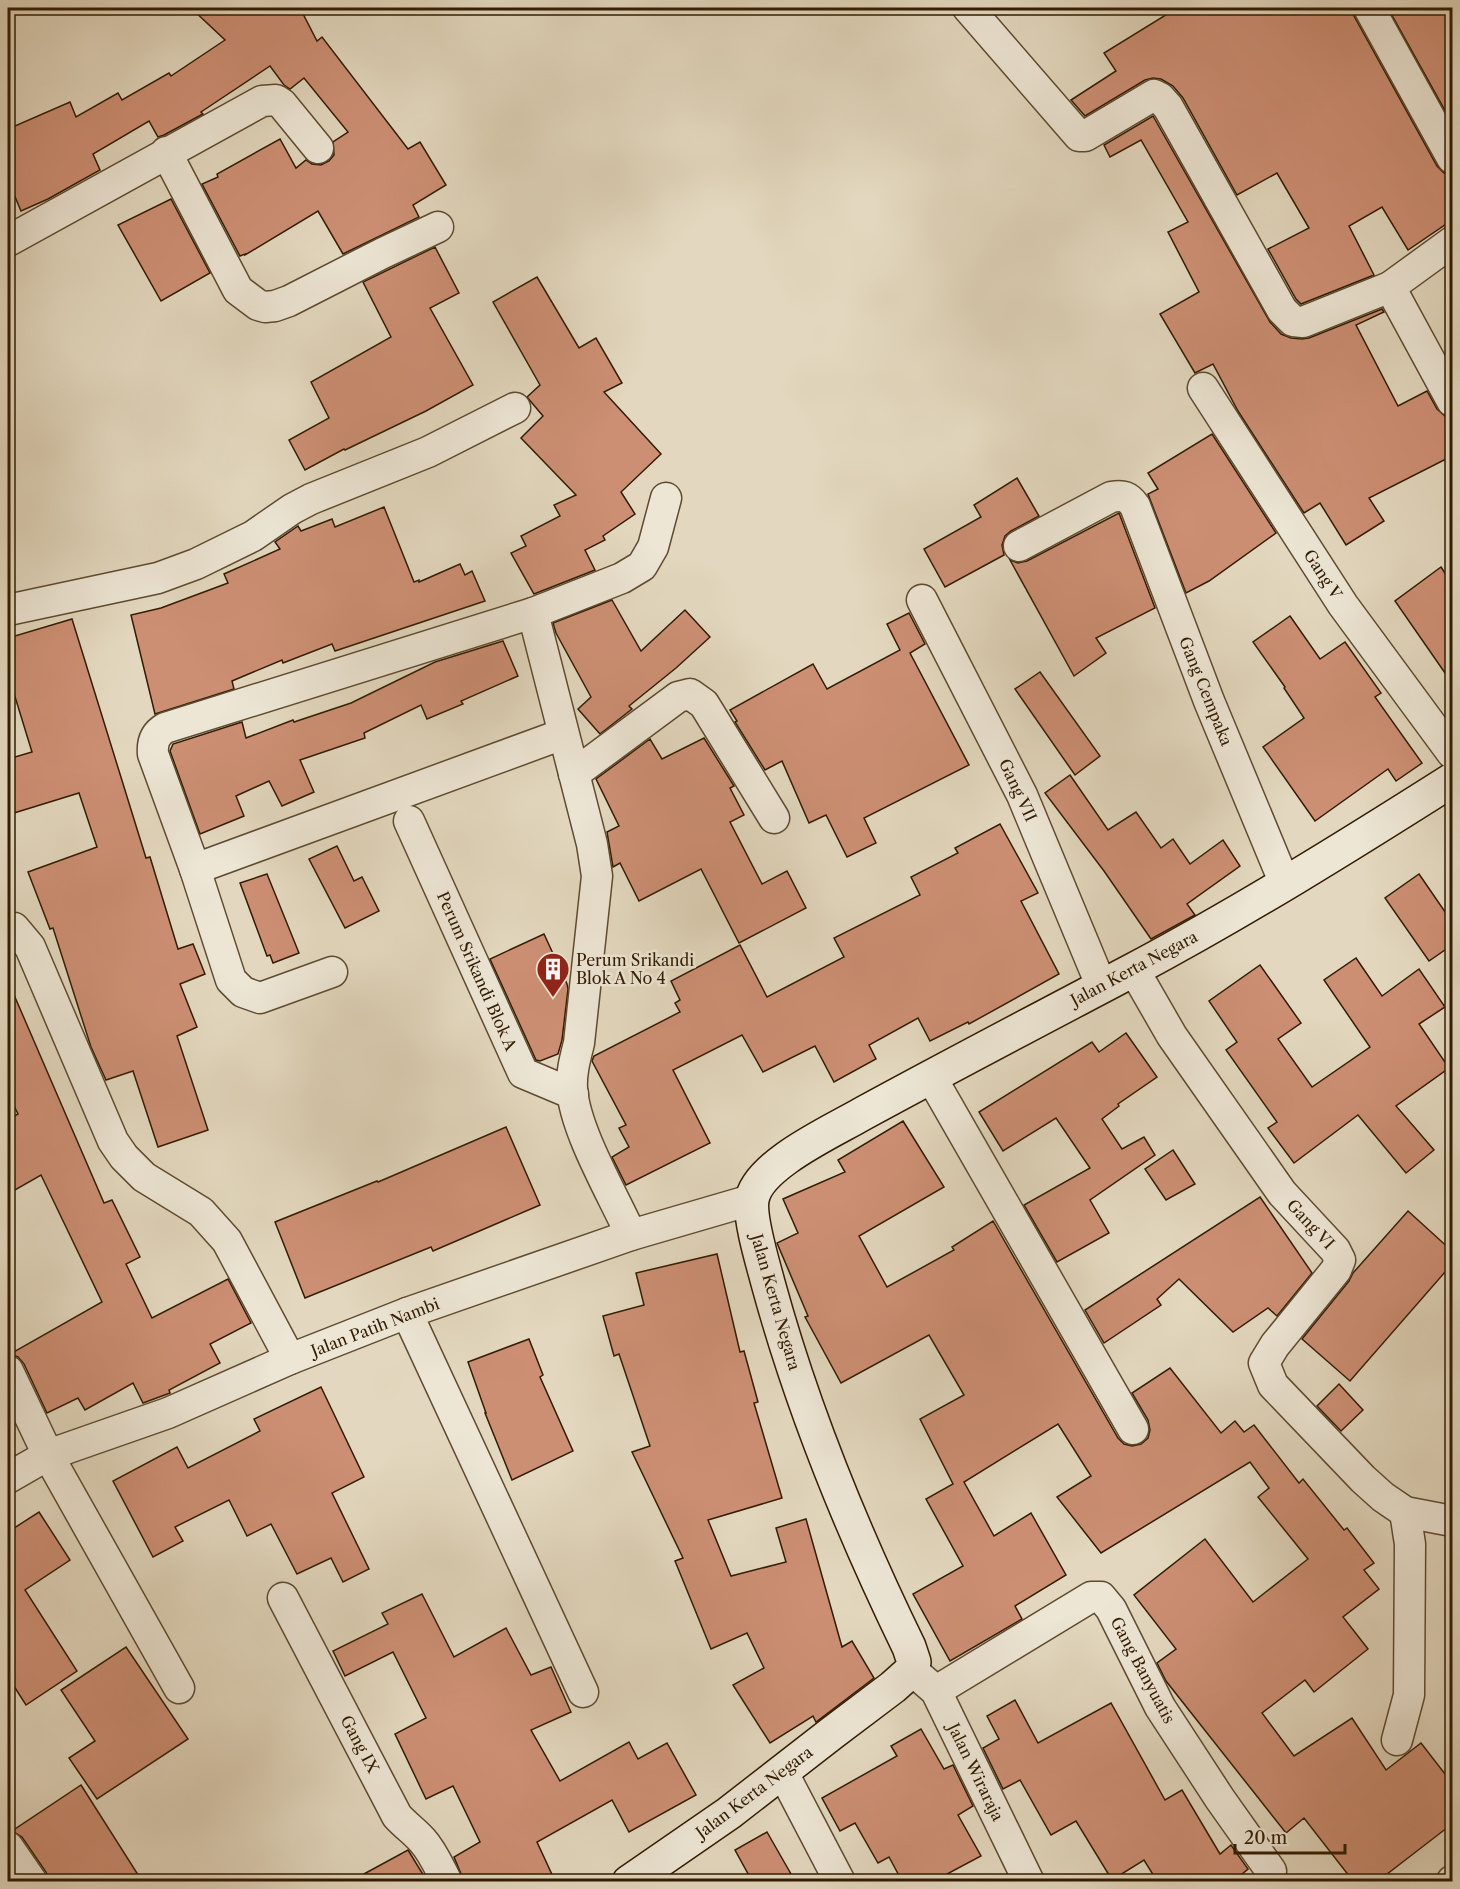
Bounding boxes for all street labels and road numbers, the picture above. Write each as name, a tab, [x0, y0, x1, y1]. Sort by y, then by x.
street label: Gang V	[1300, 545, 1347, 603]
street label: Gang Cempaka	[1175, 634, 1237, 749]
street label: Gang VII	[995, 755, 1041, 825]
street label: Perum Srikandi Blok A	[433, 888, 522, 1055]
street label: Jalan Kerta Negara	[1064, 926, 1201, 1011]
street label: Gang VI	[1283, 1195, 1339, 1253]
street label: Jalan Kerta Negara	[746, 1229, 805, 1373]
street label: Jalan Patih Nambi	[305, 1293, 442, 1362]
street label: Gang Banyuatis	[1106, 1613, 1180, 1727]
street label: Gang IX	[336, 1712, 384, 1777]
street label: Jalan Wiraraja	[942, 1717, 1009, 1825]
street label: Jalan Kerta Negara	[689, 1741, 817, 1844]

